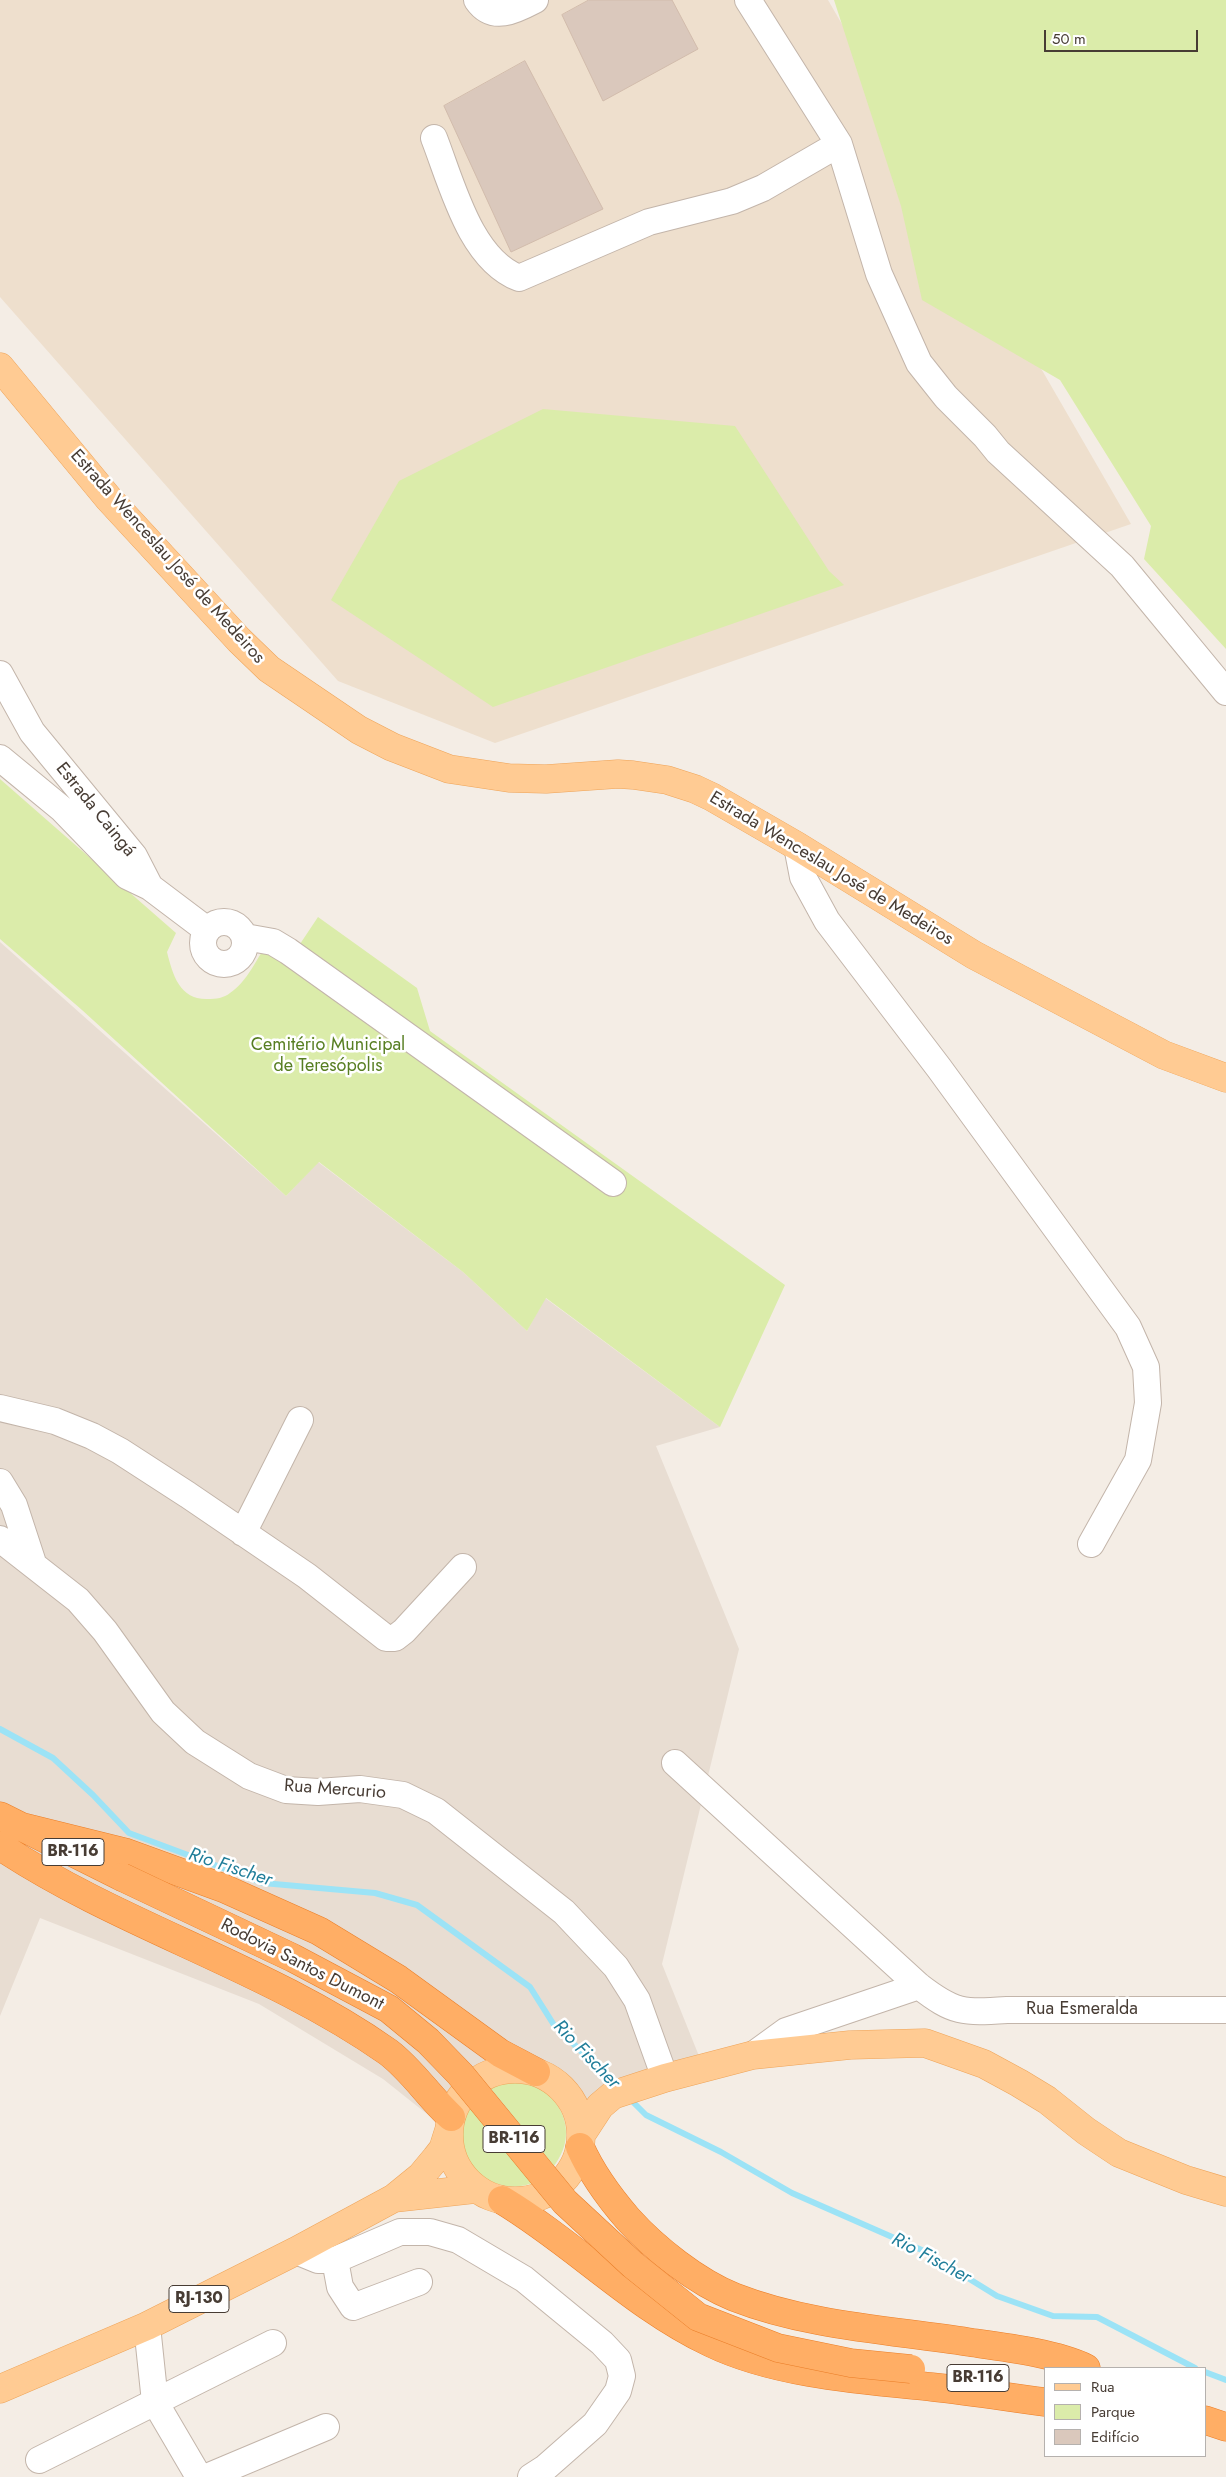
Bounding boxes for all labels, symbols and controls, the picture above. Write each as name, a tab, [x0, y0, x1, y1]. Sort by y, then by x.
scale bar	[1046, 20, 1200, 52]
text: 50 m	[1052, 28, 1086, 50]
street label: Estrada Wenceslau José de Medeiros	[65, 446, 269, 668]
street label: Estrada Caingá	[51, 759, 139, 861]
street label: Estrada Wenceslau José de Medeiros	[705, 787, 957, 951]
park label: Cemitério Municipal de Teresópolis	[251, 1035, 405, 1078]
street label: Rua Mercurio	[283, 1776, 387, 1804]
road number: BR-116	[42, 1838, 104, 1865]
water label: Rio Fischer	[185, 1844, 275, 1892]
street label: Rodovia Santos Dumont	[217, 1914, 387, 2016]
street label: Rua Esmeralda	[1026, 1999, 1138, 2021]
water label: Rio Fischer	[548, 2016, 624, 2094]
road number: BR-116	[483, 2126, 545, 2152]
water label: Rio Fischer	[887, 2229, 975, 2289]
road number: RJ-130	[169, 2286, 229, 2312]
road number: BR-116	[947, 2364, 1009, 2392]
legend	[1044, 2367, 1206, 2457]
text: Rua	[1091, 2376, 1115, 2398]
text: Parque	[1091, 2401, 1135, 2423]
text: Edifício	[1091, 2426, 1139, 2448]

